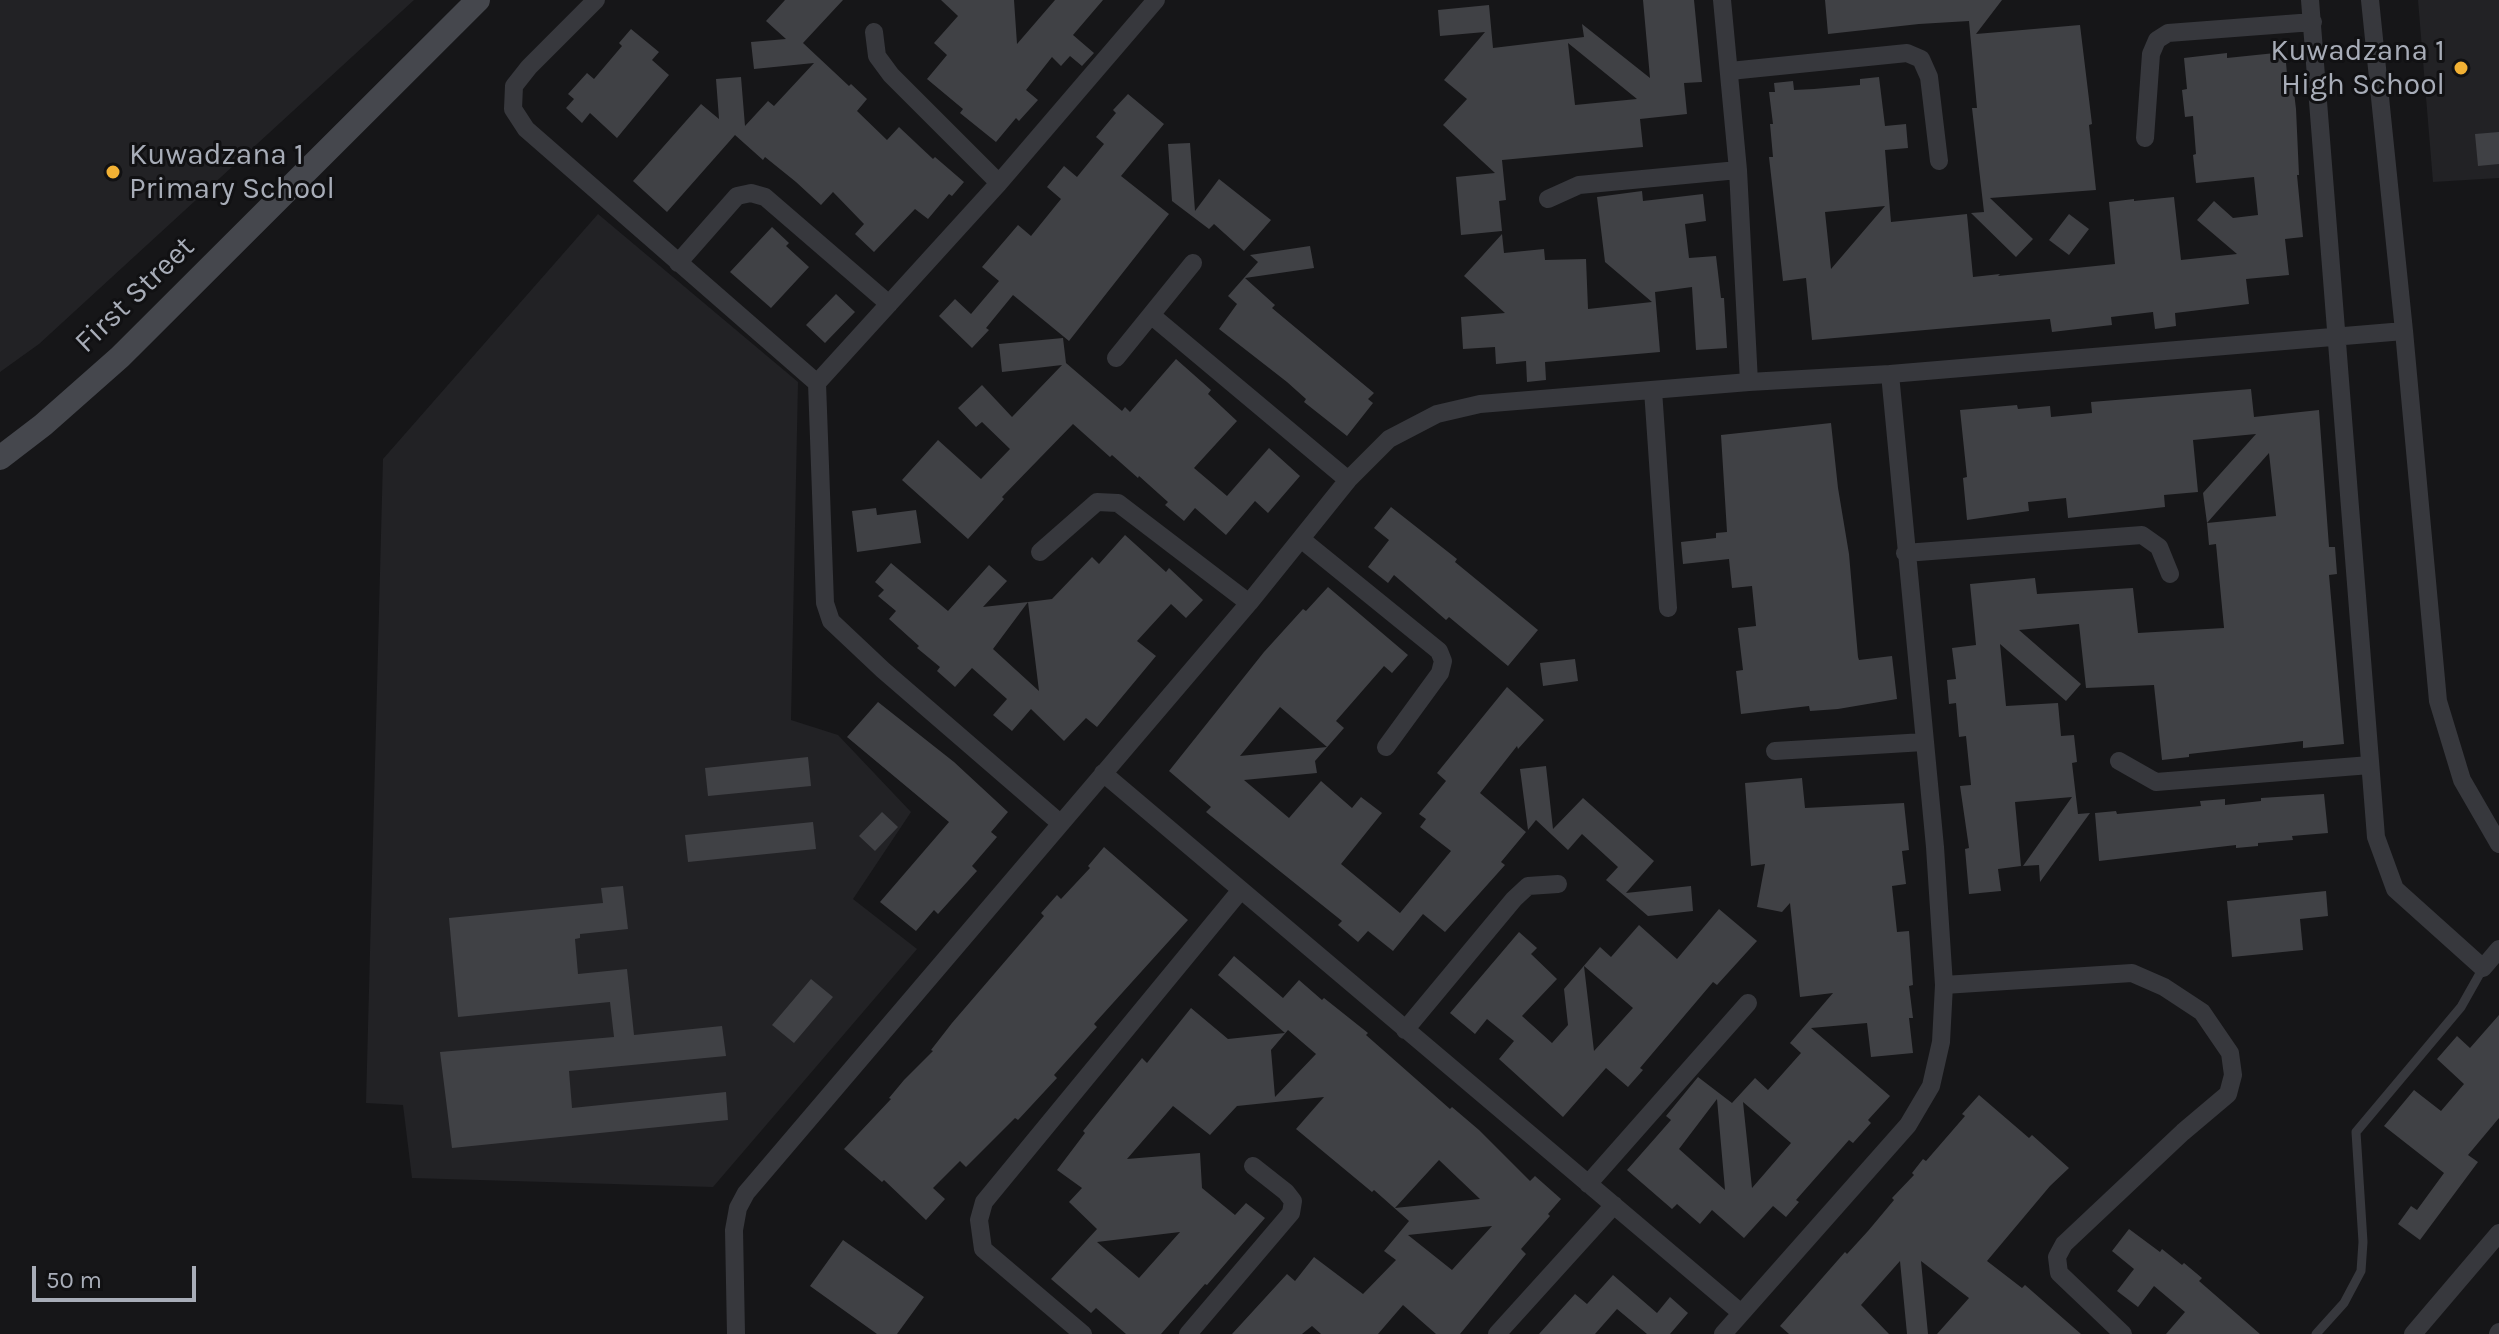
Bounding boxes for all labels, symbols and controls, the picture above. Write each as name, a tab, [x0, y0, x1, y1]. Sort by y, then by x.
place label: Kuwadzana 1 High School	[2270, 33, 2445, 104]
marker: Kuwadzana 1 High School	[2452, 59, 2470, 77]
place label: Kuwadzana 1 Primary School	[129, 137, 335, 208]
marker: Kuwadzana 1 Primary School	[104, 163, 122, 181]
street label: First Street	[68, 229, 202, 361]
scale bar	[36, 1250, 200, 1300]
text: 50 m	[46, 1266, 102, 1294]

